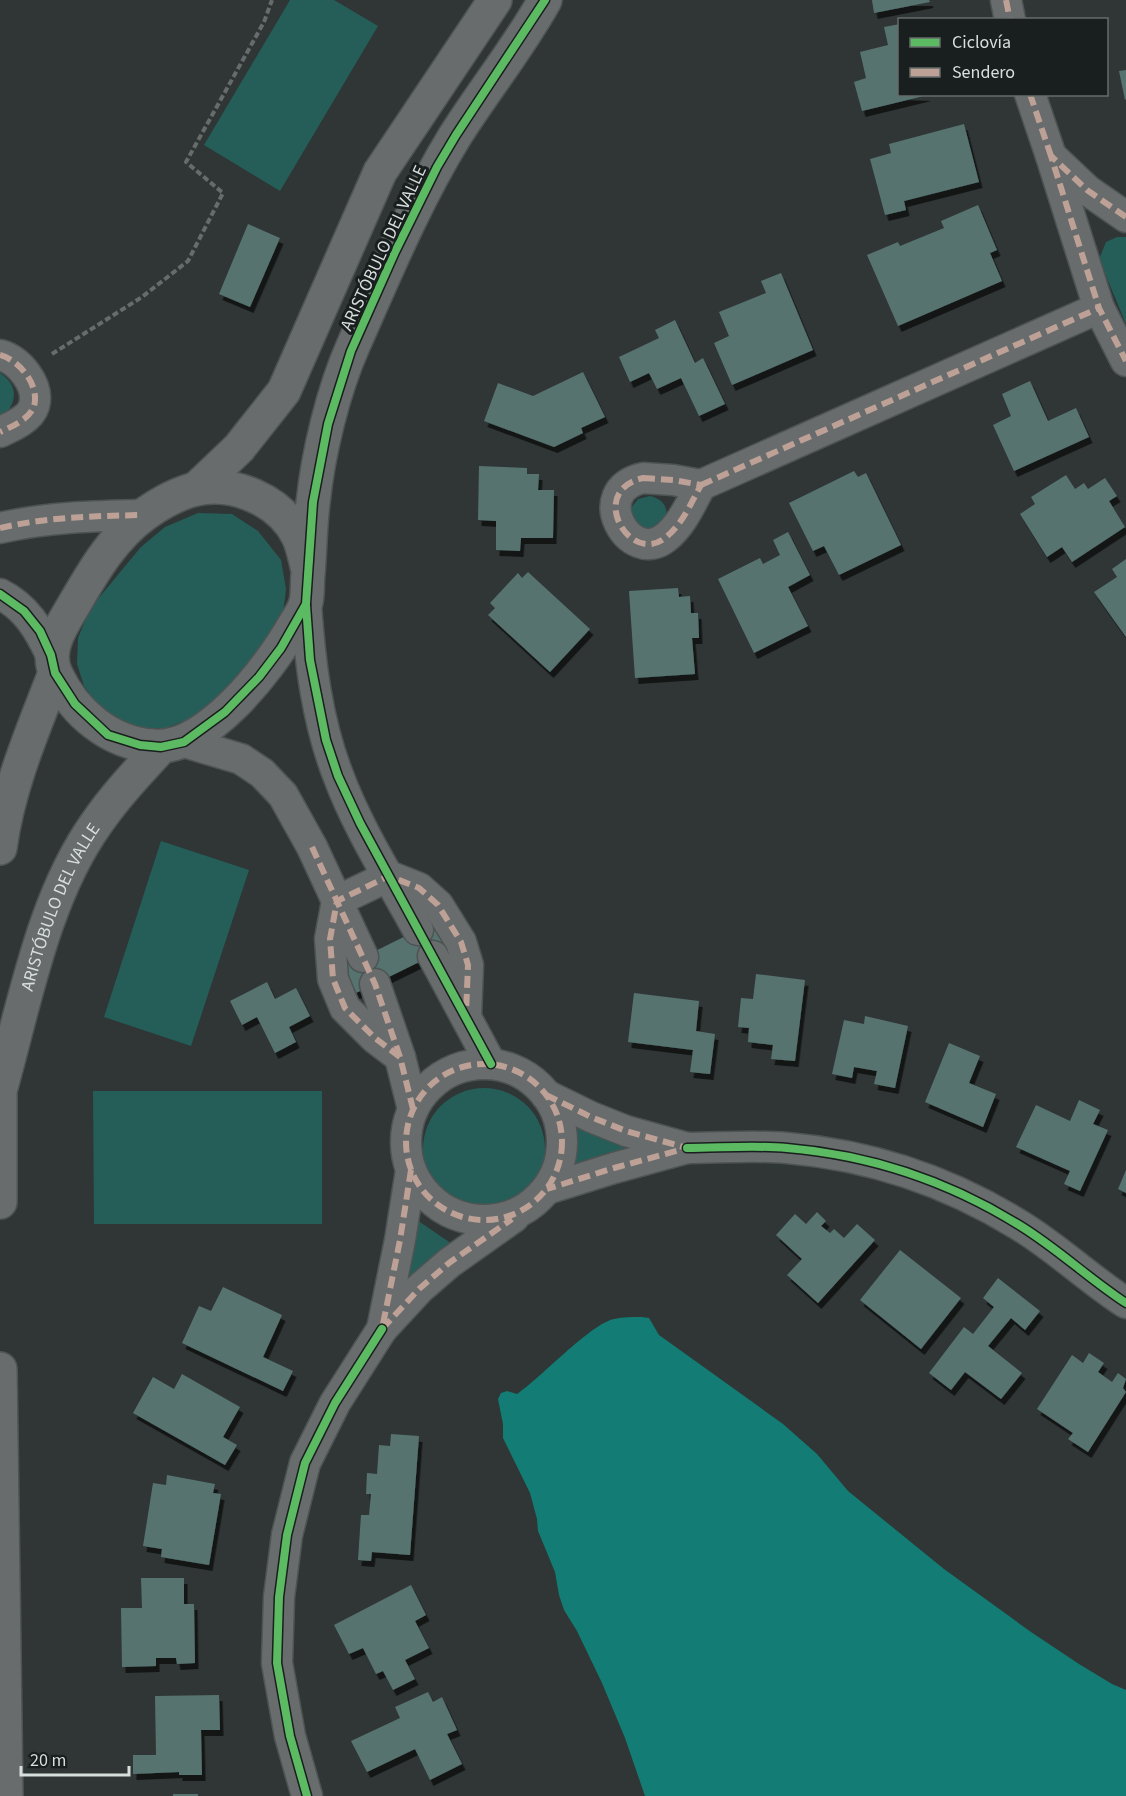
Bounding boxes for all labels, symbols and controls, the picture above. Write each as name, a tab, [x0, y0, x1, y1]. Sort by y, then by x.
legend	[898, 18, 1108, 96]
text: Ciclovía	[952, 30, 1011, 55]
text: Sendero	[952, 60, 1015, 85]
street label: ARISTÓBULO DEL VALLE	[334, 161, 433, 335]
street label: ARISTÓBULO DEL VALLE	[15, 818, 106, 994]
scale bar	[21, 1739, 129, 1777]
text: 20 m	[30, 1748, 66, 1773]

